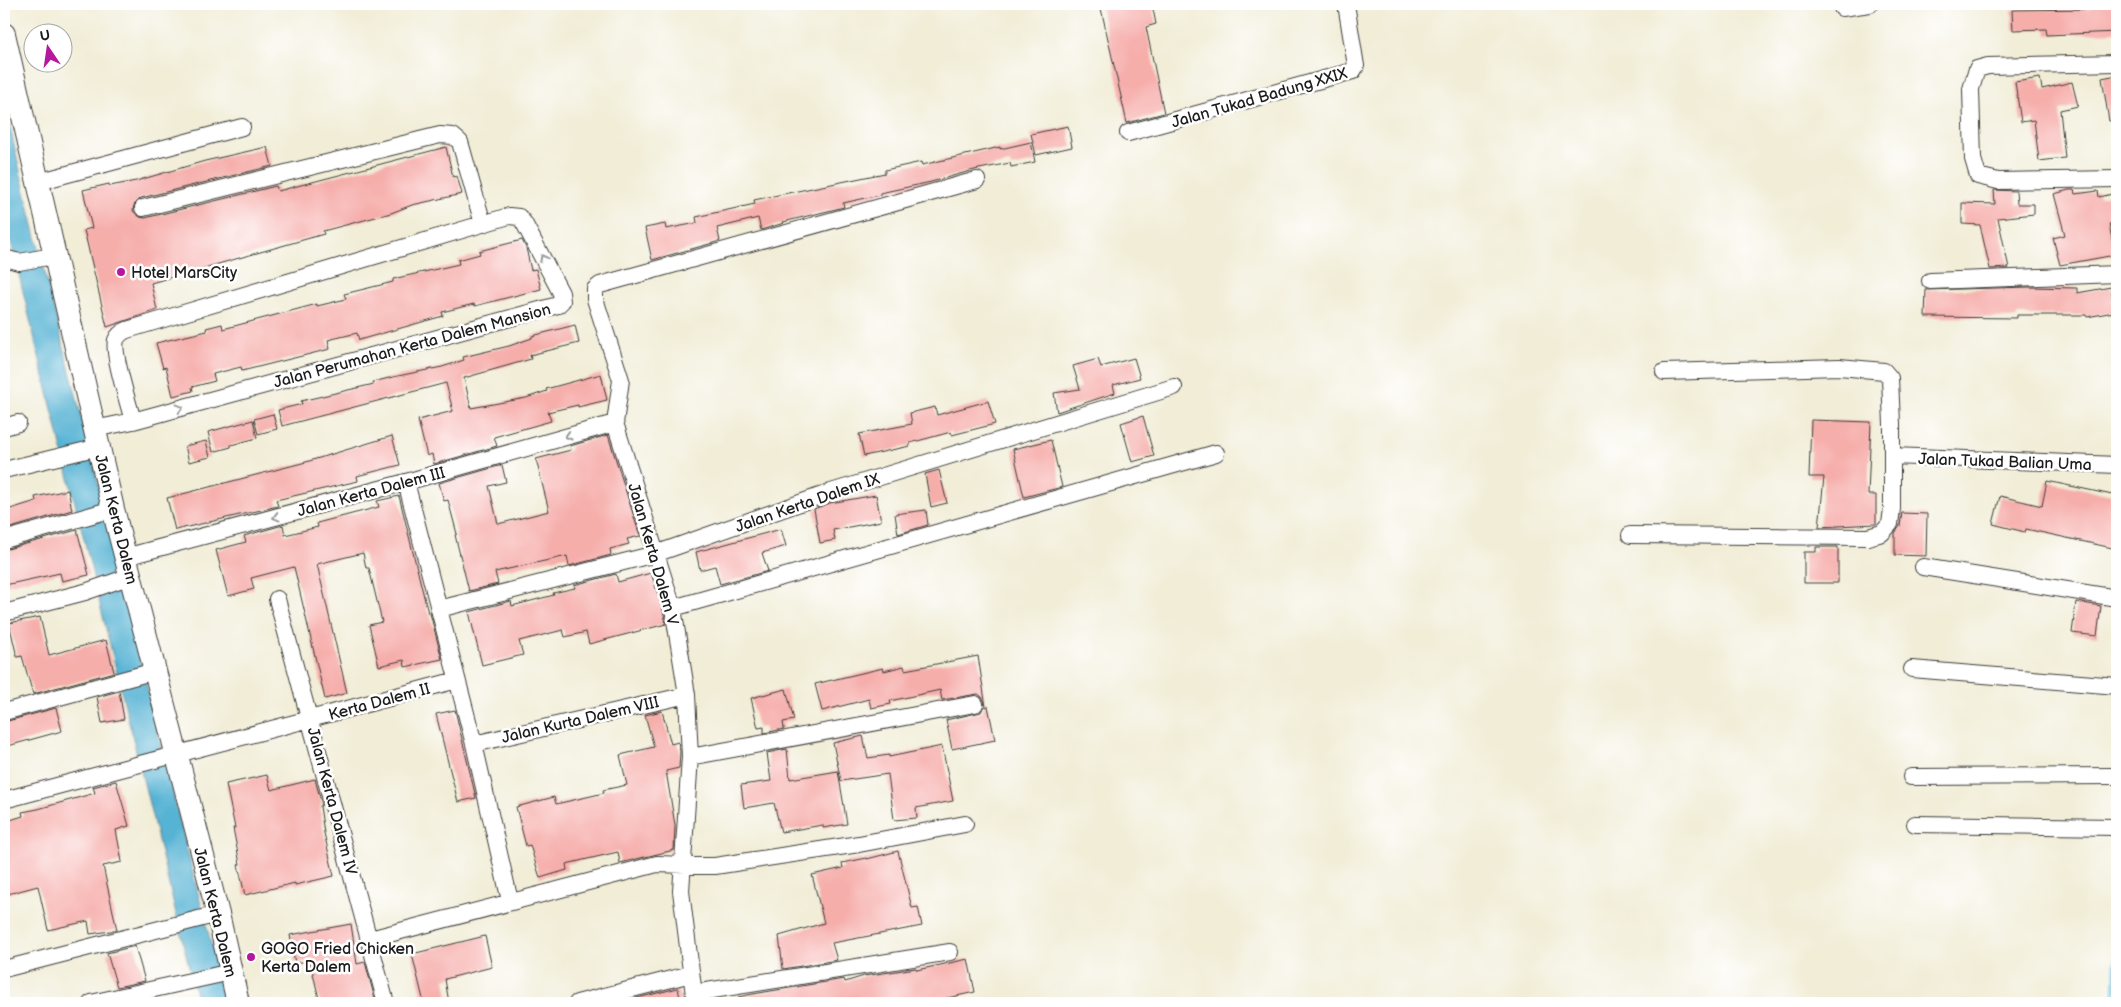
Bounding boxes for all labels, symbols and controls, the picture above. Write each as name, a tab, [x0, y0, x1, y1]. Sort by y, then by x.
north arrow	[22, 22, 72, 72]
text: U	[38, 26, 52, 45]
street label: Jalan Tukad Badung XXIX	[1169, 64, 1350, 133]
one-way arrow	[539, 254, 549, 263]
place label: Hotel MarsCity	[131, 264, 238, 283]
marker: Hotel MarsCity	[115, 266, 127, 278]
street label: Jalan Perumahan Kerta Dalem Mansion	[272, 300, 553, 393]
one-way arrow	[175, 403, 184, 414]
one-way arrow	[564, 431, 573, 441]
street label: Jalan Tukad Balian Uma	[1918, 450, 2092, 475]
street label: Jalan Kerta Dalem	[90, 453, 141, 586]
street label: Jalan Kerta Dalem III	[295, 464, 447, 521]
street label: Jalan Kerta Dalem IX	[733, 469, 883, 537]
street label: Jalan Kerta Dalem V	[623, 481, 682, 628]
one-way arrow	[273, 511, 281, 521]
street label: Kerta Dalem II	[327, 680, 432, 725]
street label: Jalan Kurta Dalem VIII	[500, 693, 661, 748]
street label: Jalan Kerta Dalem IV	[303, 725, 360, 877]
street label: Jalan Kerta Dalem	[189, 846, 240, 979]
place label: GOGO Fried Chicken Kerta Dalem	[261, 940, 414, 977]
marker: GOGO Fried Chicken Kerta Dalem	[245, 951, 257, 963]

